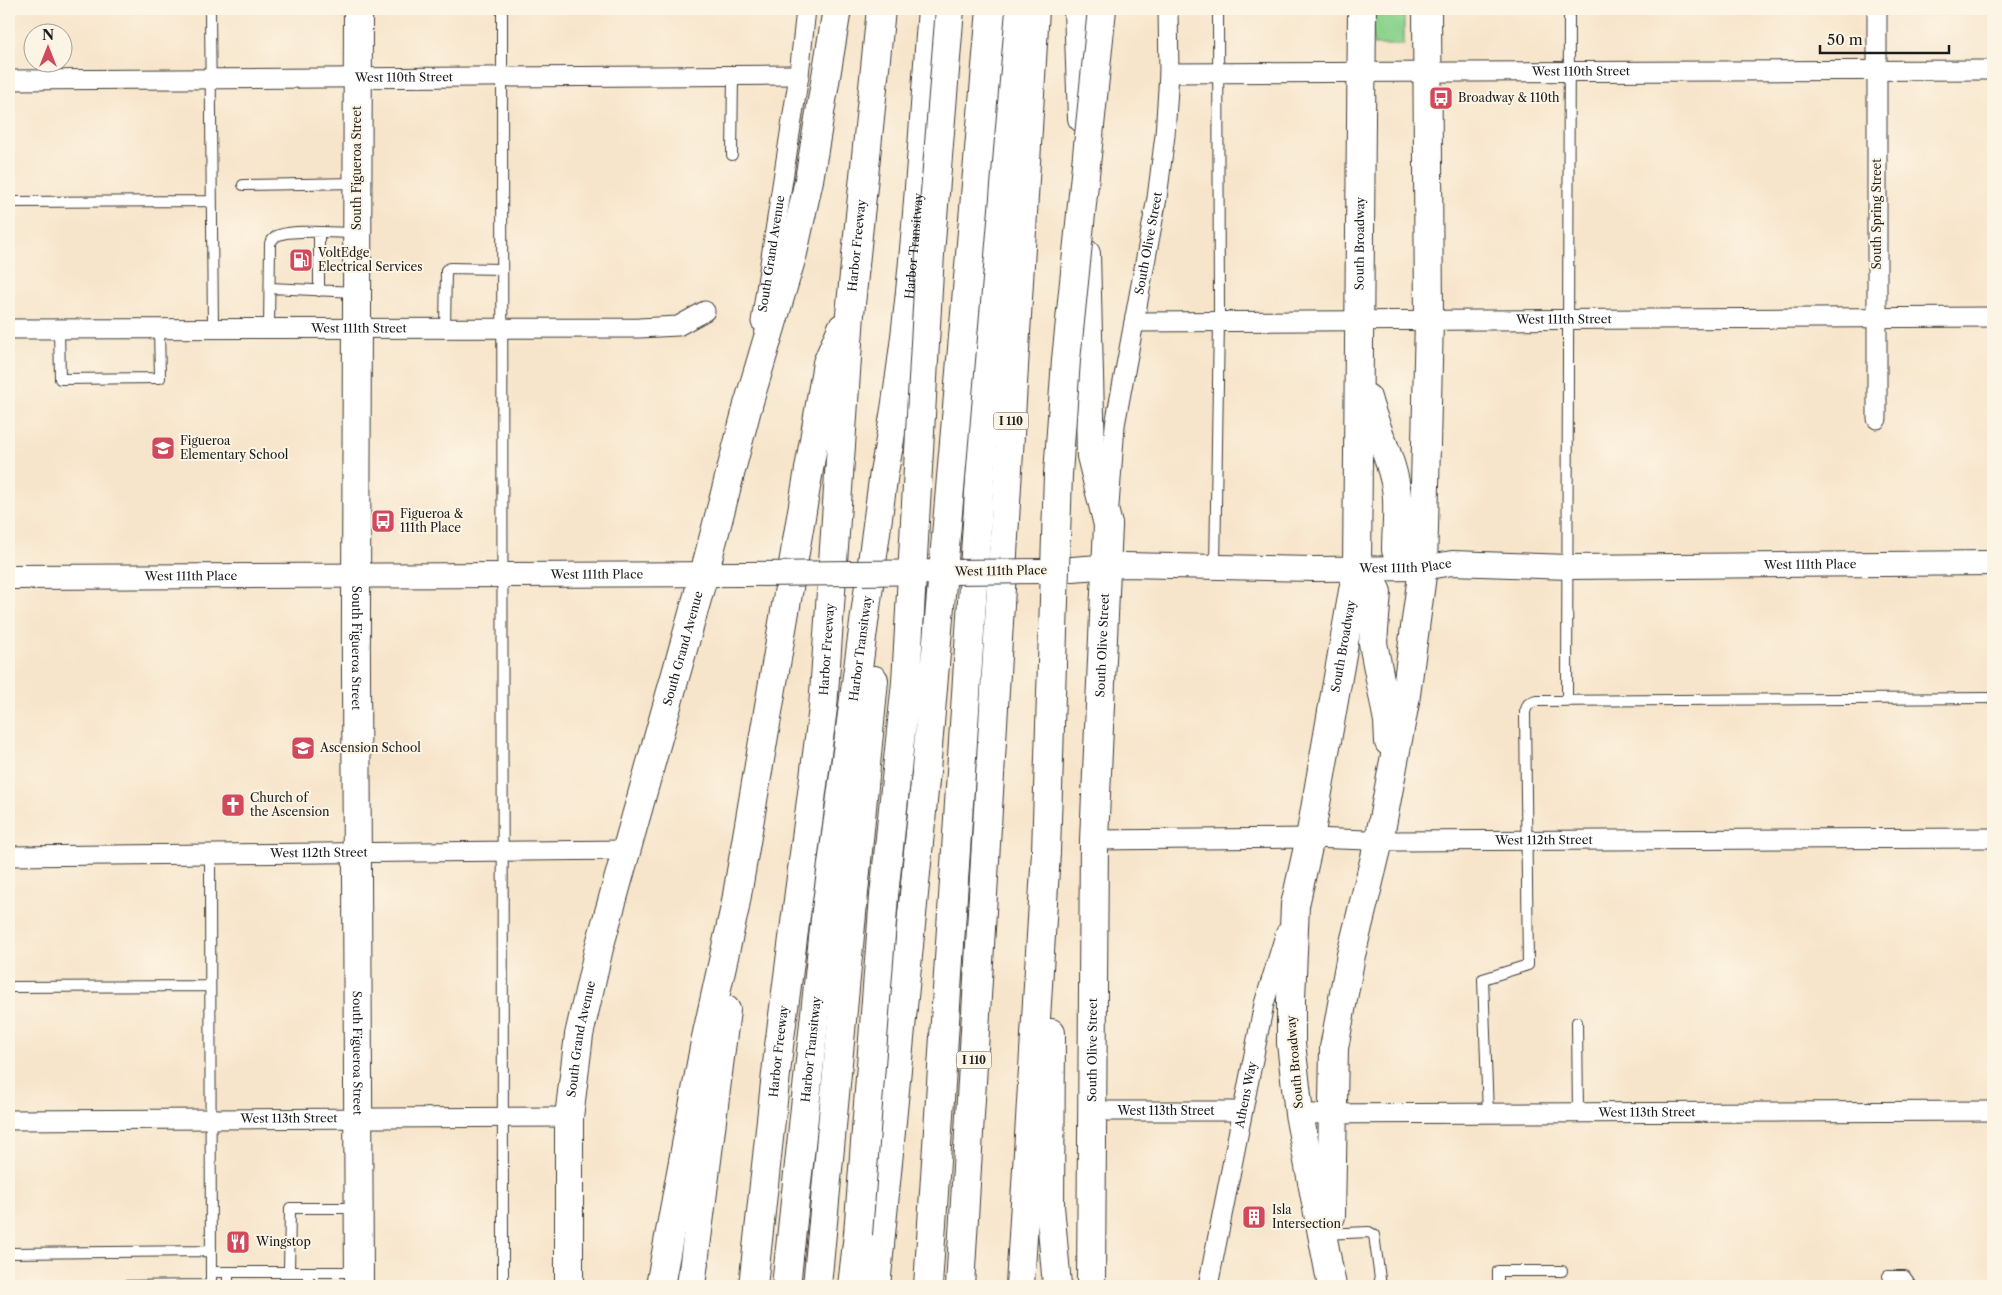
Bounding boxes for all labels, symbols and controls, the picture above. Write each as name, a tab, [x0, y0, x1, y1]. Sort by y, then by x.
north arrow	[22, 22, 72, 72]
scale bar	[1820, 22, 1948, 54]
text: N	[42, 26, 54, 44]
text: 50 m	[1827, 30, 1863, 49]
street label: West 110th Street	[1531, 63, 1631, 79]
street label: West 110th Street	[354, 69, 454, 85]
bus stop icon: Broadway & 110th	[1428, 85, 1454, 111]
place label: Broadway & 110th	[1458, 90, 1560, 105]
street label: South Figueroa Street	[349, 105, 364, 230]
street label: South Spring Street	[1869, 158, 1884, 270]
street label: South Olive Street	[1131, 190, 1165, 296]
street label: Harbor Transitway	[901, 192, 926, 300]
street label: South Grand Avenue	[755, 194, 787, 313]
street label: South Broadway	[1351, 196, 1367, 290]
street label: Harbor Freeway	[844, 198, 869, 292]
place label: VoltEdge Electrical Services	[317, 245, 423, 274]
fuel station icon: VoltEdge Electrical Services	[288, 247, 314, 273]
street label: West 111th Street	[1515, 311, 1613, 327]
street label: West 111th Street	[310, 320, 408, 336]
road number: I 110	[994, 412, 1028, 430]
place label: Figueroa Elementary School	[180, 433, 289, 462]
school or university icon: Figueroa Elementary School	[150, 435, 176, 461]
place label: Figueroa & 111th Place	[400, 506, 464, 535]
bus stop icon: Figueroa & 111th Place	[370, 508, 396, 534]
street label: West 111th Place	[1358, 555, 1453, 576]
street label: West 111th Place	[1763, 556, 1857, 572]
street label: West 111th Place	[954, 562, 1048, 579]
street label: West 111th Place	[550, 566, 644, 582]
street label: West 111th Place	[144, 568, 238, 583]
street label: South Figueroa Street	[349, 586, 364, 711]
street label: South Grand Avenue	[659, 589, 706, 707]
street label: South Olive Street	[1092, 592, 1112, 698]
street label: Harbor Transitway	[846, 594, 875, 702]
street label: South Broadway	[1327, 599, 1358, 693]
street label: Harbor Freeway	[816, 602, 837, 696]
school or university icon: Ascension School	[290, 735, 316, 761]
place label: Ascension School	[319, 740, 421, 755]
place label: Church of the Ascension	[250, 790, 330, 819]
church icon: Church of the Ascension	[220, 792, 246, 818]
street label: West 112th Street	[1494, 832, 1593, 848]
street label: West 112th Street	[269, 845, 369, 860]
street label: South Grand Avenue	[563, 979, 598, 1098]
street label: South Figueroa Street	[350, 991, 366, 1116]
street label: Harbor Transitway	[798, 995, 824, 1103]
street label: South Olive Street	[1084, 997, 1100, 1102]
street label: Harbor Freeway	[765, 1004, 791, 1098]
street label: South Broadway	[1283, 1015, 1306, 1109]
road number: I 110	[956, 1052, 992, 1068]
street label: Athens Way	[1231, 1060, 1259, 1130]
street label: West 113th Street	[1116, 1103, 1215, 1118]
street label: West 113th Street	[1597, 1104, 1696, 1120]
street label: West 113th Street	[239, 1110, 338, 1126]
place label: Isla Intersection	[1272, 1202, 1342, 1231]
building icon: Isla Intersection	[1241, 1204, 1267, 1230]
restaurant icon: Wingstop	[225, 1229, 251, 1255]
place label: Wingstop	[255, 1234, 311, 1249]

